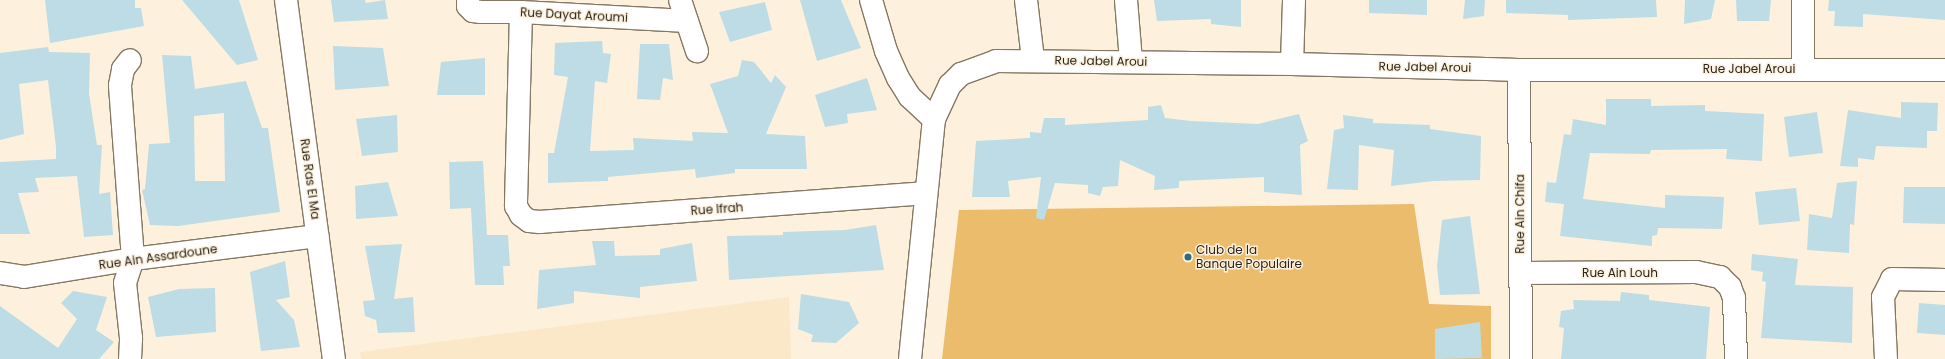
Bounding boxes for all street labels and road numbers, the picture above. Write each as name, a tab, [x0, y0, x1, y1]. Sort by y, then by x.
street label: Rue Dayat Aroumi	[520, 5, 628, 25]
street label: Rue Jabel Aroui	[1055, 53, 1147, 69]
street label: Rue Jabel Aroui	[1379, 59, 1471, 75]
street label: Rue Jabel Aroui	[1703, 62, 1795, 76]
street label: Rue Ras El Ma	[297, 138, 323, 220]
street label: Rue Ain Chifa	[1513, 174, 1527, 254]
street label: Rue Ifrah	[690, 200, 744, 218]
street label: Rue Ain Assardoune	[98, 242, 218, 272]
street label: Rue Ain Louh	[1582, 266, 1658, 280]

